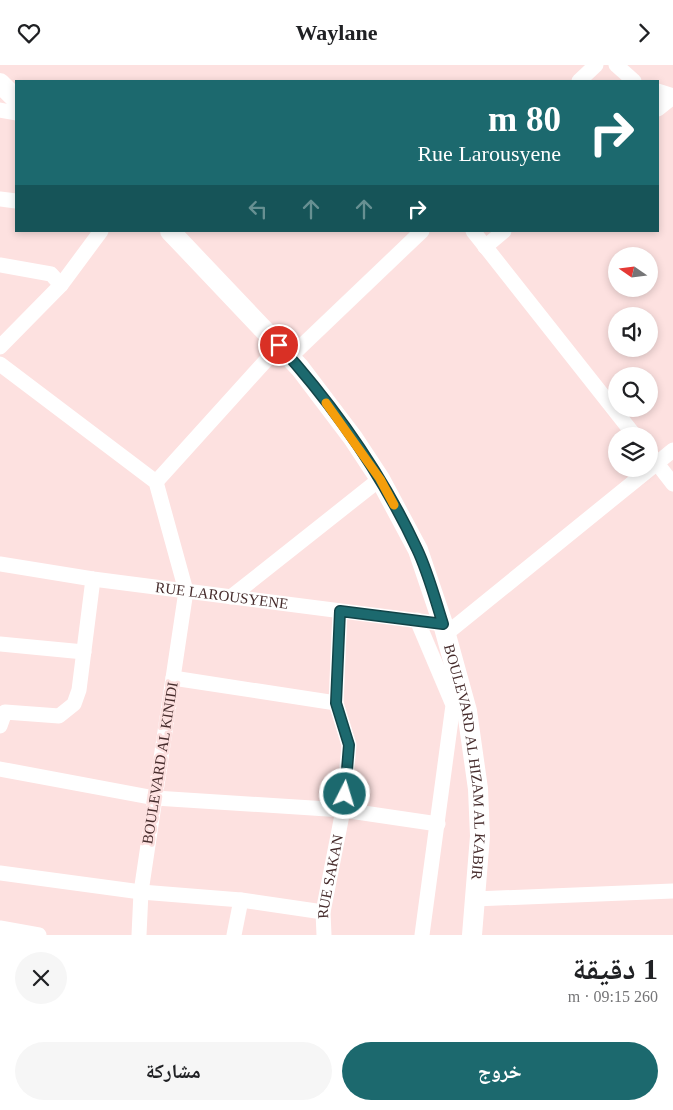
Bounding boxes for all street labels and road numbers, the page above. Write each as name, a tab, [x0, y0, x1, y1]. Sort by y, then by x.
street label: RUE LAROUSYENE	[154, 579, 289, 612]
street label: BOULEVARD AL HIZAM AL KABIR	[441, 642, 488, 880]
street label: BOULEVARD AL KINIDI	[139, 681, 181, 845]
street label: RUE SAKAN	[315, 833, 346, 919]

